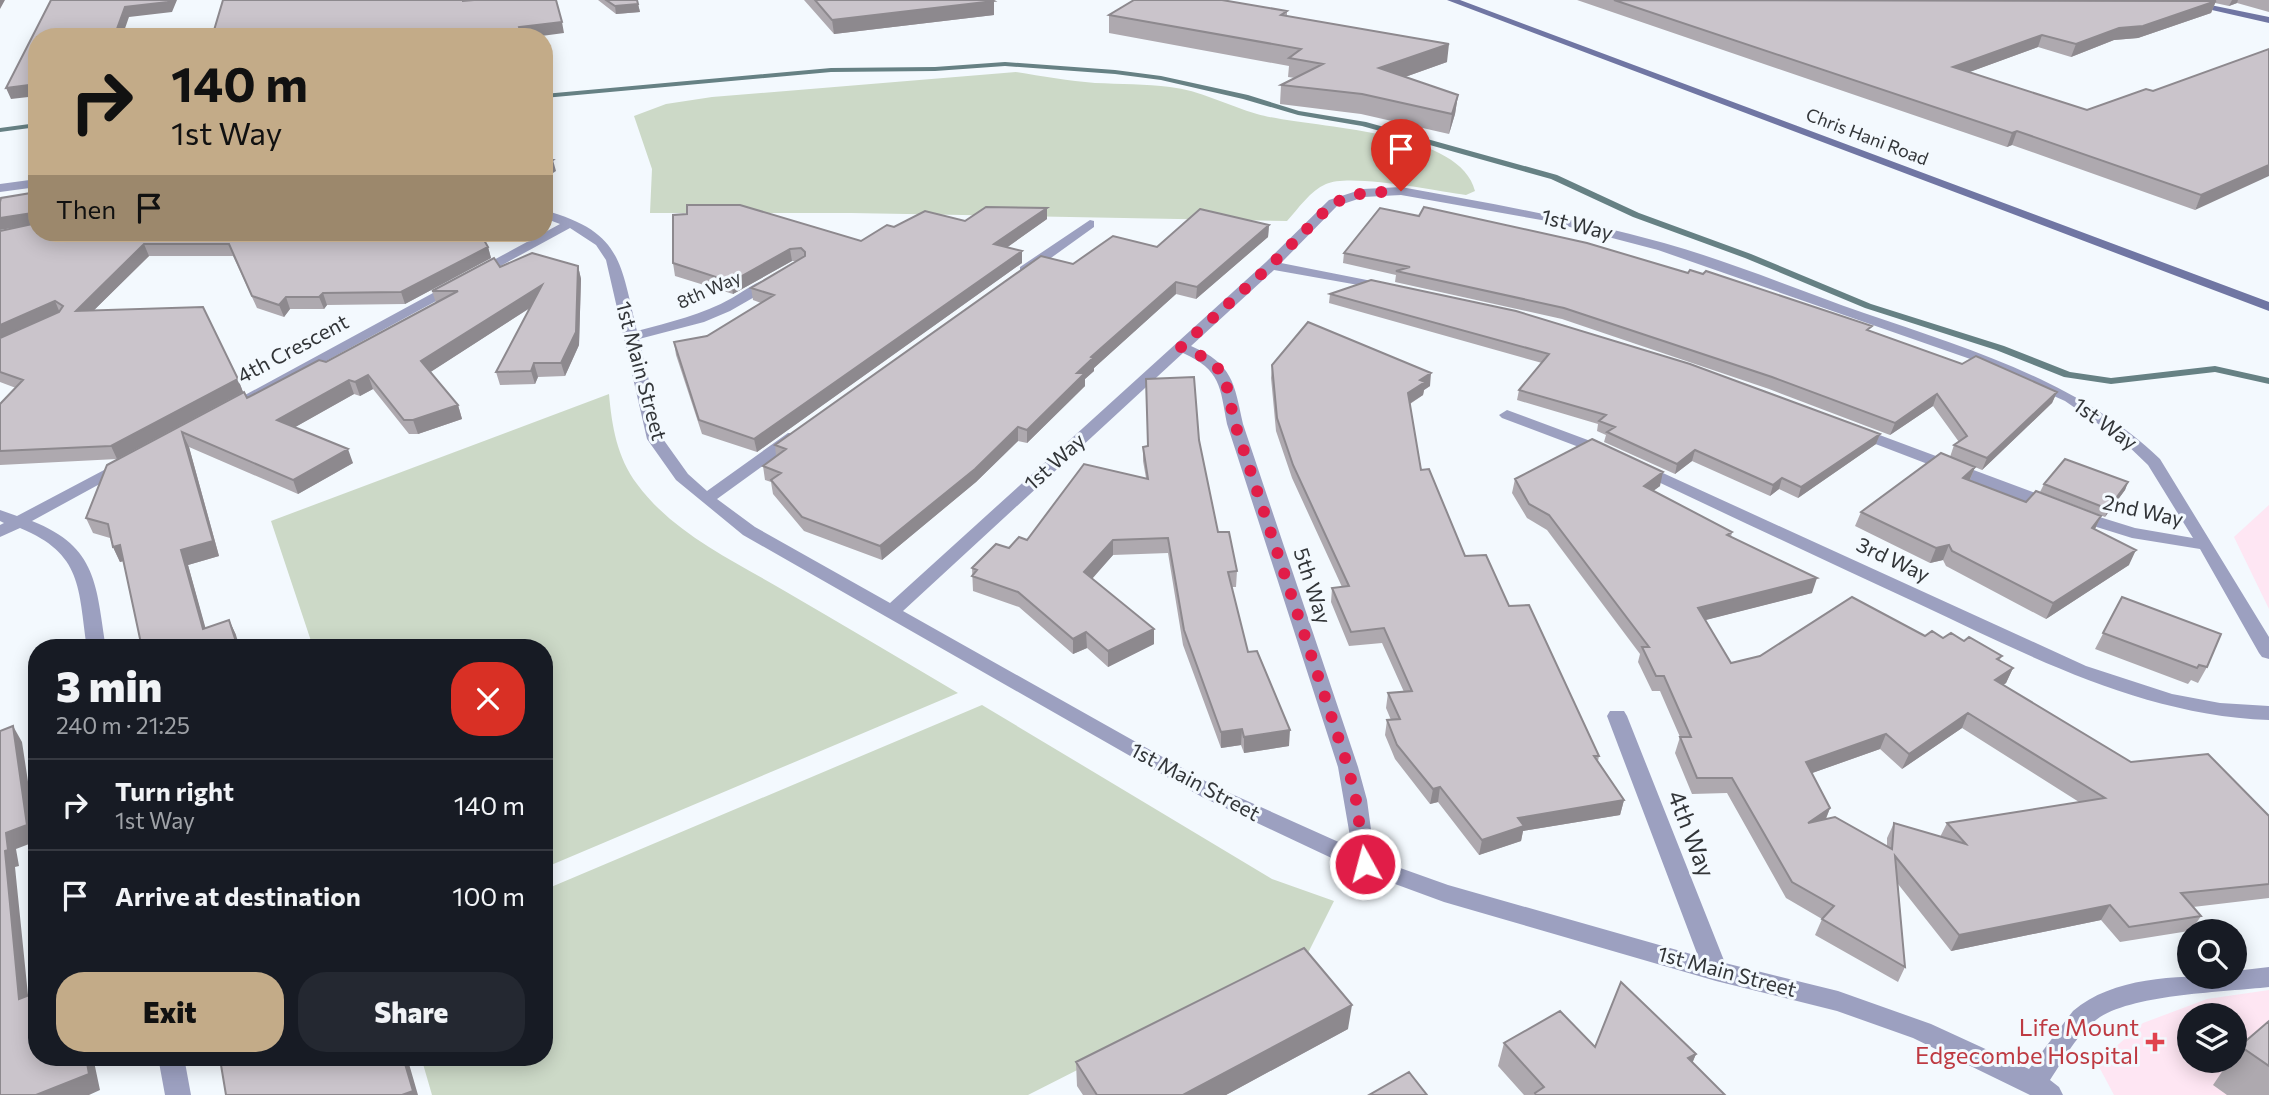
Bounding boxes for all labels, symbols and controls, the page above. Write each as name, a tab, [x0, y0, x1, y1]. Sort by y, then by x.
text: 140 m	[171, 52, 308, 112]
icon: right	[56, 56, 147, 147]
street label: Chris Hani Road	[1803, 103, 1932, 170]
text: 1st Way	[171, 112, 282, 152]
pin	[1371, 119, 1431, 191]
icon: arrive	[1382, 130, 1420, 168]
icon: arrive	[130, 189, 168, 227]
text: Then	[56, 193, 116, 224]
street label: 1st Way	[1539, 203, 1616, 245]
street label: 8th Way	[673, 265, 744, 313]
street label: 1st Main Street	[612, 298, 673, 443]
street label: 4th Crescent	[232, 308, 352, 387]
street label: 1st Way	[2069, 391, 2143, 454]
street label: 1st Way	[1018, 427, 1090, 495]
street label: 2nd Way	[2101, 488, 2186, 531]
street label: 3rd Way	[1853, 531, 1934, 587]
street label: 5th Way	[1289, 544, 1338, 627]
text: 3 min	[56, 659, 162, 711]
button: close	[451, 662, 525, 736]
text: 240 m · 21:25	[56, 711, 190, 739]
street label: 1st Main Street	[1127, 736, 1265, 825]
text: Turn right	[115, 775, 234, 806]
icon: right	[56, 786, 94, 824]
street label: 4th Way	[1663, 786, 1722, 881]
text: 140 m	[454, 789, 525, 820]
text: 1st Way	[115, 806, 195, 834]
position arrow	[1328, 827, 1402, 901]
icon: arrive	[56, 877, 94, 915]
text: Arrive at destination	[115, 880, 361, 911]
text: 100 m	[452, 880, 525, 911]
map controls	[2177, 919, 2247, 1073]
button: search	[2177, 919, 2247, 989]
street label: 1st Main Street	[1655, 940, 1800, 1001]
button: Exit	[56, 972, 284, 1052]
button: Share	[298, 972, 525, 1052]
button: layers	[2177, 1003, 2247, 1073]
place label: Life Mount Edgecombe Hospital	[1915, 1012, 2139, 1069]
marker: Life Mount Edgecombe Hospital	[2145, 1032, 2165, 1052]

